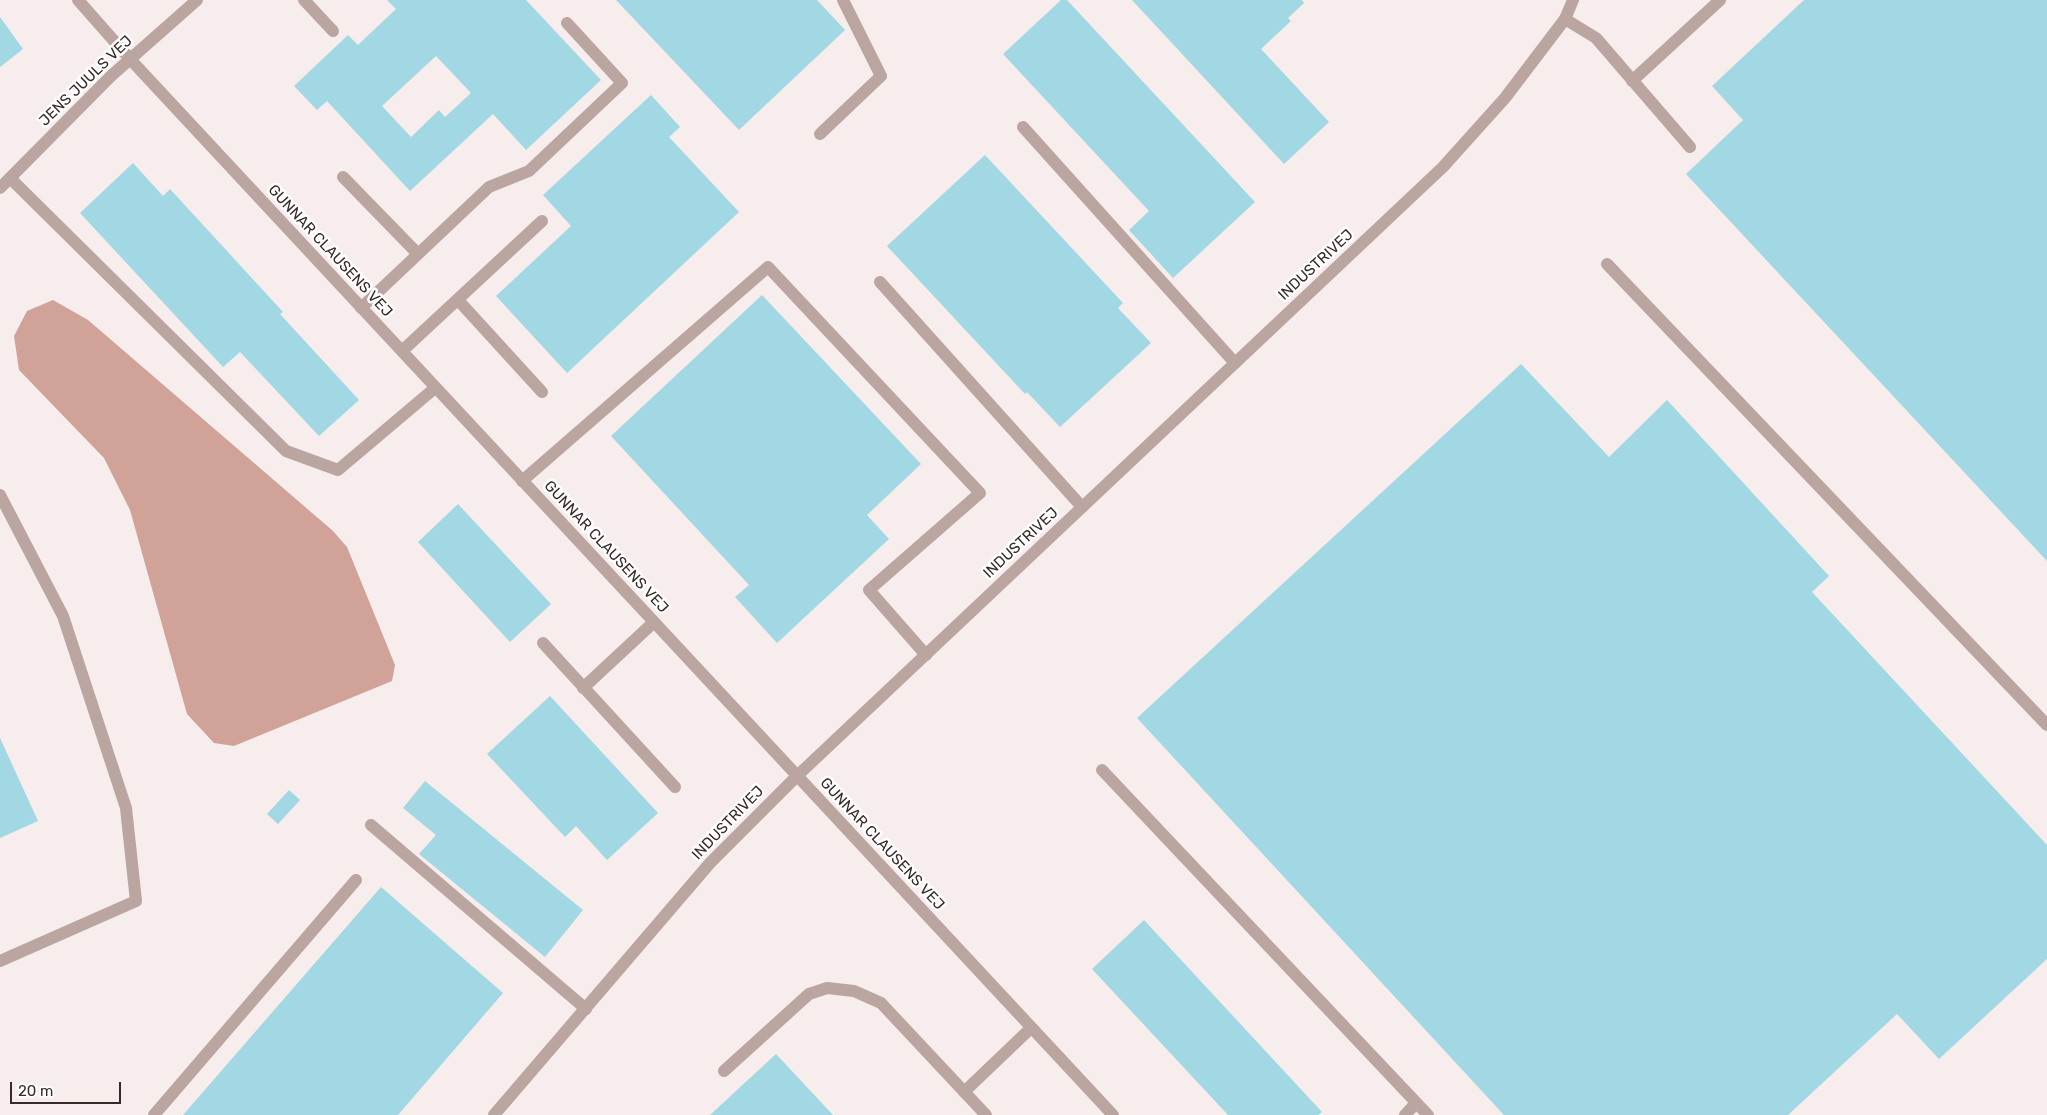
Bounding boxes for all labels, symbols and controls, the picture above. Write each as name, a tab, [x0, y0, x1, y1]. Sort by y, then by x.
street label: JENS JUULS VEJ	[36, 32, 136, 130]
street label: GUNNAR CLAUSENS VEJ	[264, 181, 396, 321]
street label: INDUSTRIVEJ	[1275, 226, 1357, 304]
street label: GUNNAR CLAUSENS VEJ	[540, 477, 672, 617]
street label: INDUSTRIVEJ	[980, 504, 1062, 582]
street label: GUNNAR CLAUSENS VEJ	[816, 774, 948, 914]
street label: INDUSTRIVEJ	[688, 782, 768, 864]
scale bar	[12, 1072, 124, 1104]
text: 20 m	[18, 1082, 53, 1100]

